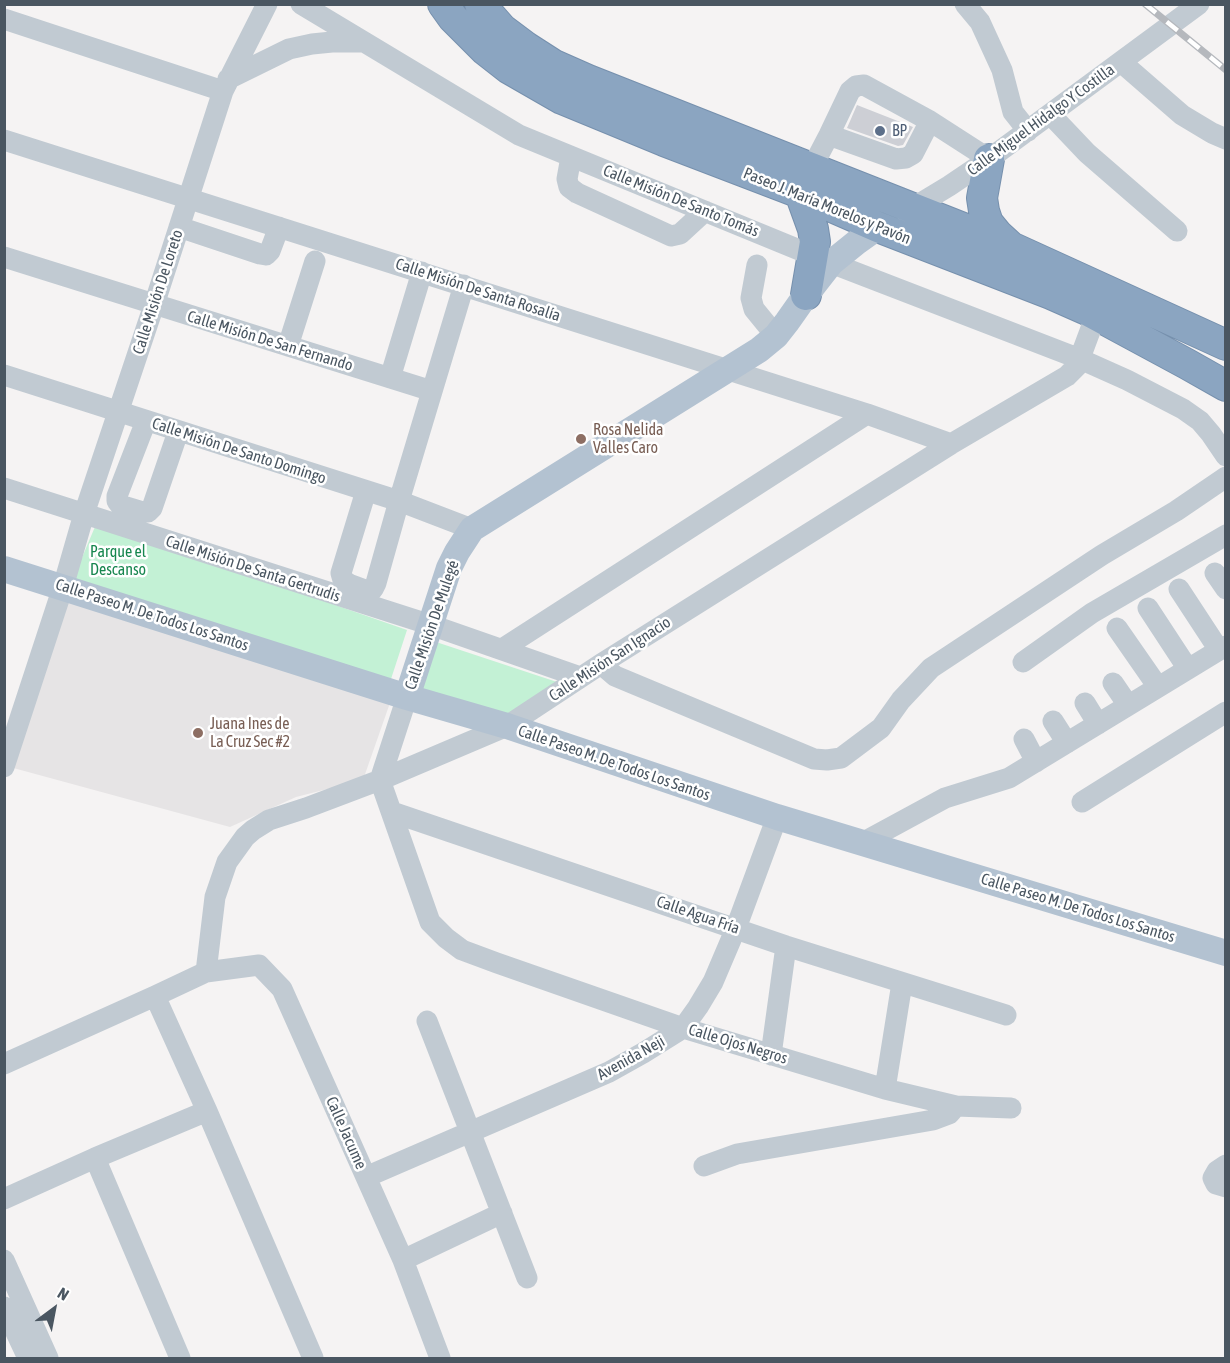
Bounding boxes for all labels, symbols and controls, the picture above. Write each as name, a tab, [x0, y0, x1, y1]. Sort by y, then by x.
street label: Calle Miguel Hidalgo Y Costilla	[964, 60, 1118, 180]
place label: BP	[892, 121, 907, 141]
marker: BP	[873, 124, 887, 138]
street label: Calle Misión De Santo Tomás	[600, 161, 762, 241]
street label: Paseo J. María Morelos y Pavón	[741, 164, 913, 248]
street label: Calle Misión De Loreto	[129, 227, 187, 357]
street label: Calle Misión De Santa Rosalía	[393, 254, 563, 326]
street label: Calle Misión De San Fernando	[185, 307, 355, 375]
street label: Calle Misión De Santo Domingo	[150, 414, 328, 488]
place label: Rosa Nelida Valles Caro	[593, 420, 663, 458]
marker: Rosa Nelida Valles Caro	[574, 432, 588, 446]
street label: Calle Misión De Santa Gertrudis	[163, 532, 343, 606]
park label: Parque el Descanso	[90, 542, 146, 580]
street label: Calle Misión De Mulegé	[401, 558, 463, 692]
street label: Calle Paseo M. De Todos Los Santos	[53, 575, 251, 655]
street label: Calle Misión San Ignacio	[546, 613, 674, 705]
place label: Juana Ines de La Cruz Sec #2	[210, 714, 290, 752]
street label: Calle Paseo M. De Todos Los Santos	[516, 721, 712, 805]
marker: Juana Ines de La Cruz Sec #2	[191, 726, 205, 740]
street label: Calle Paseo M. De Todos Los Santos	[979, 869, 1177, 947]
street label: Calle Agua Fría	[654, 892, 742, 938]
street label: Calle Ojos Negros	[686, 1020, 790, 1068]
street label: Avenida Neji	[594, 1032, 668, 1084]
street label: Calle Jacume	[321, 1094, 371, 1172]
north arrow	[24, 1279, 84, 1339]
text: N	[55, 1284, 72, 1304]

